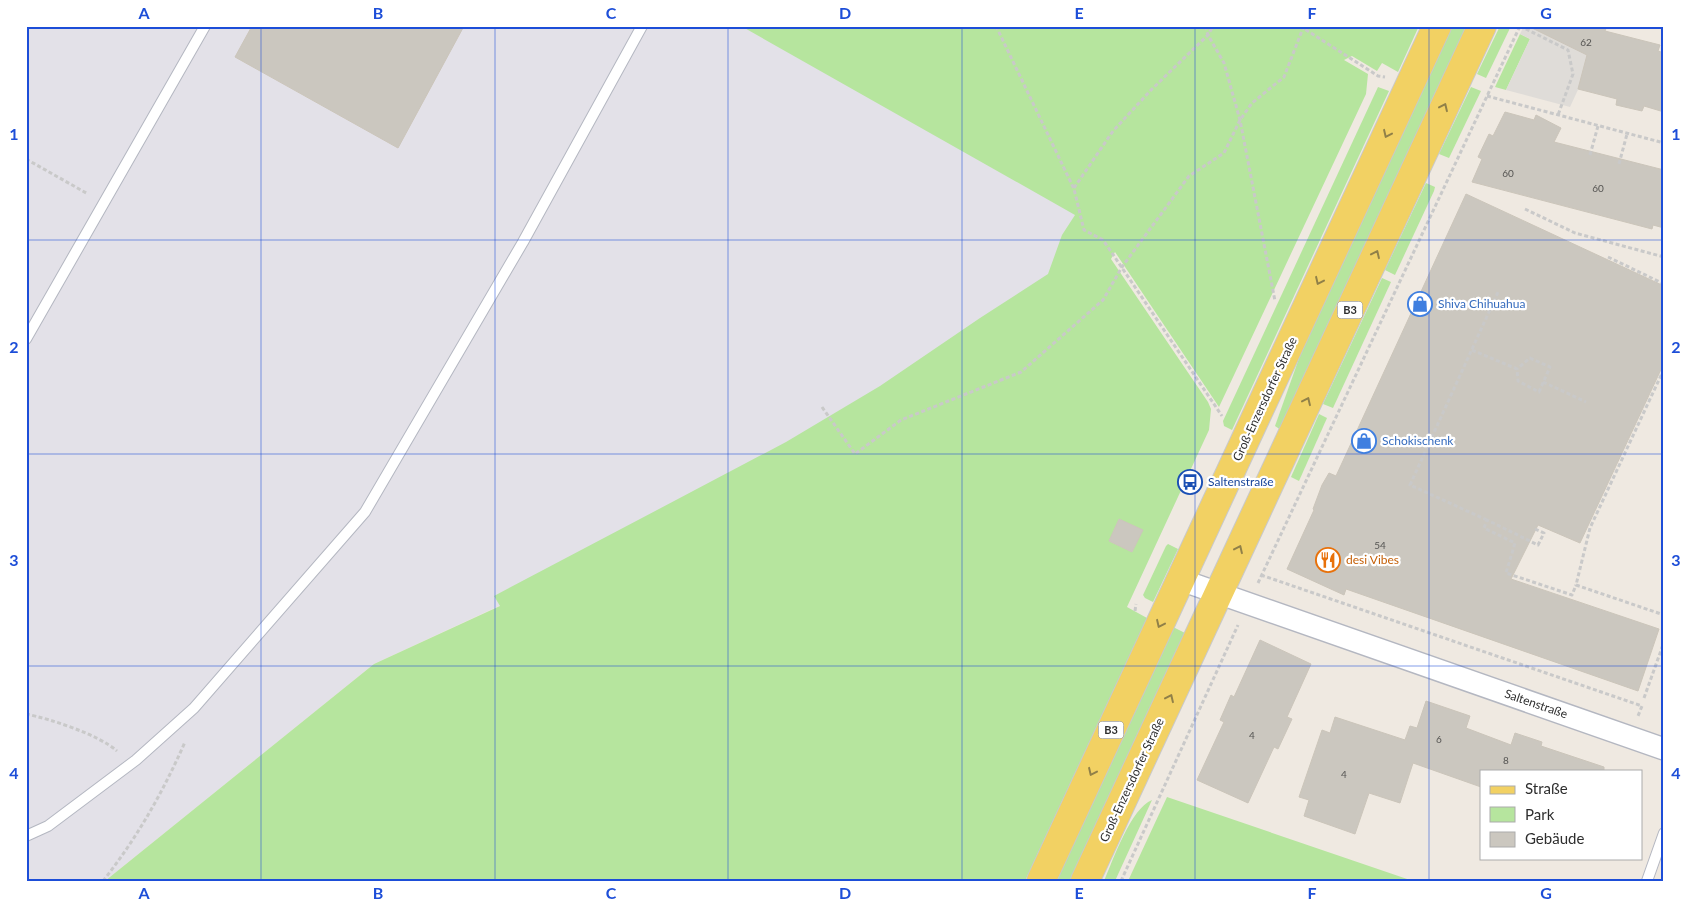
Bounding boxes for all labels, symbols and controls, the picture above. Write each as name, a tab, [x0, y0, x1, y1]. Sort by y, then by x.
text: A	[137, 3, 150, 22]
text: B	[373, 3, 383, 22]
text: C	[606, 3, 617, 22]
text: D	[839, 3, 851, 22]
text: E	[1074, 3, 1084, 22]
text: F	[1307, 3, 1317, 22]
text: G	[1540, 3, 1552, 22]
house number: 62	[1580, 36, 1592, 48]
one-way arrow	[1438, 103, 1449, 112]
text: 1	[9, 124, 19, 143]
text: 1	[1671, 124, 1681, 143]
one-way arrow	[1383, 129, 1394, 138]
house number: 60	[1502, 167, 1514, 179]
house number: 60	[1592, 182, 1604, 194]
one-way arrow	[1369, 250, 1380, 259]
one-way arrow	[1315, 276, 1325, 285]
shop icon: Shiva Chihuahua	[1407, 291, 1433, 317]
place label: Shiva Chihuahua	[1438, 296, 1525, 311]
road number: B3	[1338, 302, 1362, 318]
street label: Groß-Enzersdorfer Straße	[1229, 334, 1300, 463]
text: 2	[9, 337, 19, 356]
text: 2	[1671, 337, 1681, 356]
one-way arrow	[1301, 397, 1311, 406]
shop icon: Schokischenk	[1351, 428, 1377, 454]
place label: Schokischenk	[1382, 433, 1454, 448]
bus stop icon: Saltenstraße	[1177, 469, 1203, 495]
place label: Saltenstraße	[1208, 474, 1274, 489]
house number: 54	[1374, 539, 1386, 551]
one-way arrow	[1232, 545, 1243, 554]
restaurant icon: desi Vibes	[1315, 547, 1341, 573]
text: 3	[9, 550, 19, 569]
text: 3	[1671, 550, 1681, 569]
place label: desi Vibes	[1346, 552, 1399, 567]
one-way arrow	[1156, 619, 1167, 628]
street label: Saltenstraße	[1503, 686, 1570, 721]
one-way arrow	[1163, 694, 1174, 703]
street label: Groß-Enzersdorfer Straße	[1096, 715, 1167, 844]
road number: B3	[1098, 722, 1124, 738]
house number: 4	[1249, 729, 1255, 741]
house number: 6	[1436, 733, 1442, 745]
house number: 8	[1503, 754, 1509, 766]
text: 4	[9, 763, 19, 782]
text: 4	[1671, 763, 1681, 782]
one-way arrow	[1088, 766, 1098, 775]
house number: 4	[1341, 768, 1347, 780]
legend	[1480, 770, 1642, 860]
text: Straße	[1525, 779, 1568, 797]
text: Park	[1525, 805, 1555, 823]
text: Gebäude	[1525, 829, 1584, 847]
text: A	[137, 883, 150, 902]
text: B	[373, 883, 383, 902]
text: C	[606, 883, 617, 902]
text: D	[839, 883, 851, 902]
text: E	[1074, 883, 1084, 902]
text: F	[1307, 883, 1317, 902]
text: G	[1540, 883, 1552, 902]

